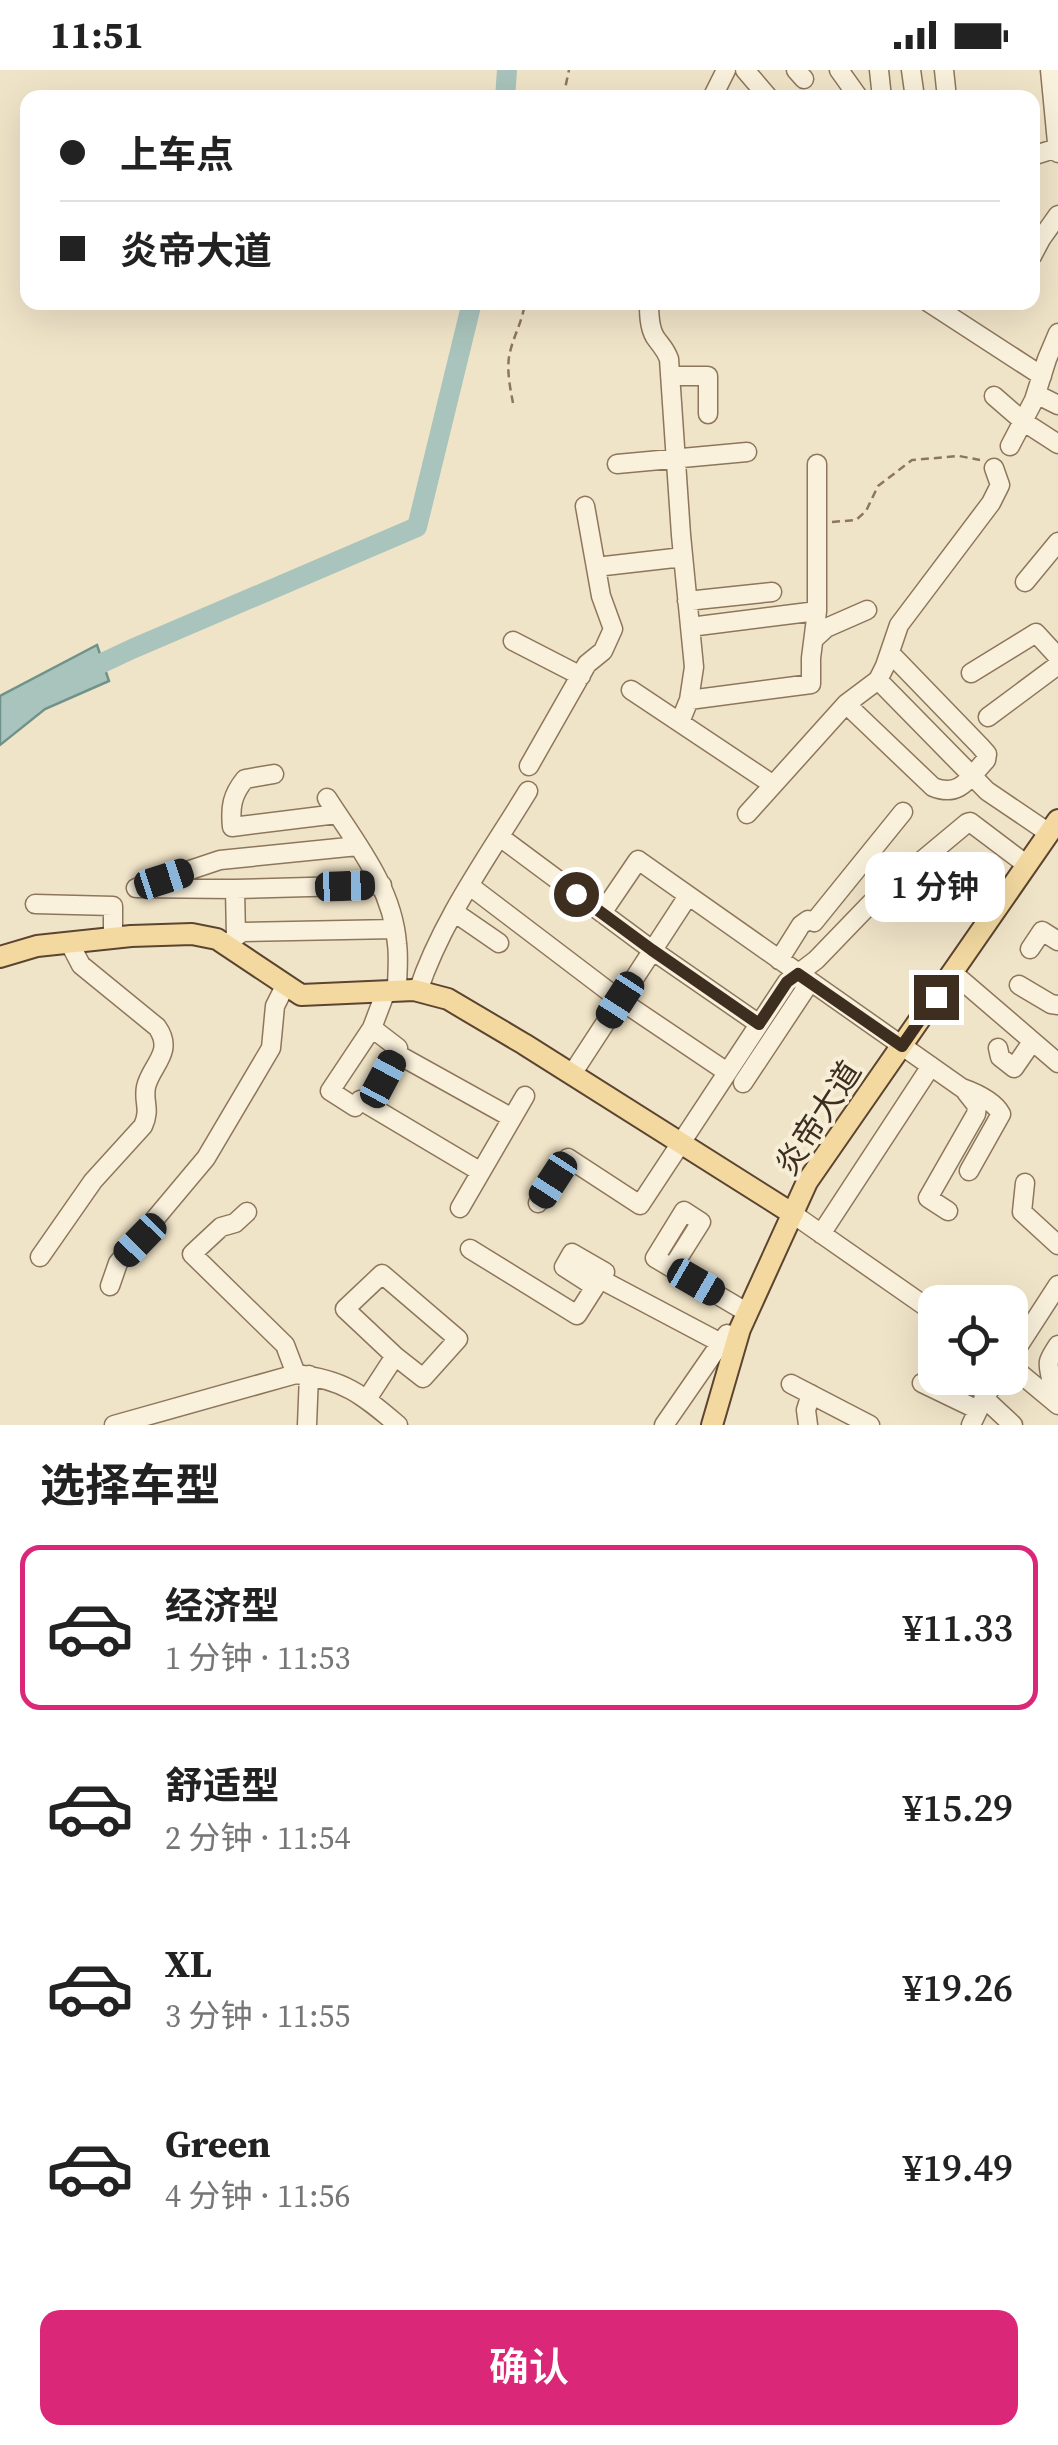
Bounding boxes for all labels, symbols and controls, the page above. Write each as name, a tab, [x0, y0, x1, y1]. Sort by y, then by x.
text: 11:51	[50, 9, 144, 61]
text: 上车点	[120, 129, 234, 181]
text: 炎帝大道	[120, 225, 272, 277]
callout: 1 分钟	[866, 852, 1006, 922]
car	[131, 855, 197, 903]
text: 1 分钟	[891, 865, 979, 909]
car	[314, 870, 376, 902]
route start	[554, 872, 599, 917]
car	[591, 967, 649, 1033]
route end	[914, 975, 959, 1020]
car	[356, 1045, 410, 1113]
street label: 炎帝大道	[765, 1052, 871, 1184]
car	[524, 1147, 582, 1213]
car	[108, 1208, 172, 1272]
car	[663, 1254, 729, 1310]
map controls	[918, 1285, 1028, 1395]
button: locate	[918, 1285, 1028, 1395]
text: 选择车型	[40, 1454, 220, 1516]
text: 经济型	[165, 1580, 279, 1632]
icon: car	[45, 1583, 135, 1673]
text: ¥11.33	[903, 1602, 1013, 1654]
text: 1 分钟 · 11:53	[165, 1636, 351, 1680]
text: 舒适型	[165, 1760, 279, 1812]
icon: car	[45, 1763, 135, 1853]
text: ¥15.29	[903, 1782, 1013, 1834]
text: 2 分钟 · 11:54	[165, 1816, 351, 1860]
text: XL	[165, 1938, 212, 1990]
icon: car	[45, 1943, 135, 2033]
text: ¥19.26	[903, 1962, 1013, 2014]
text: 3 分钟 · 11:55	[165, 1994, 351, 2038]
text: Green	[165, 2118, 271, 2170]
icon: car	[45, 2123, 135, 2213]
text: ¥19.49	[903, 2142, 1013, 2194]
text: 4 分钟 · 11:56	[165, 2174, 351, 2218]
button: 确认	[40, 2310, 1018, 2425]

